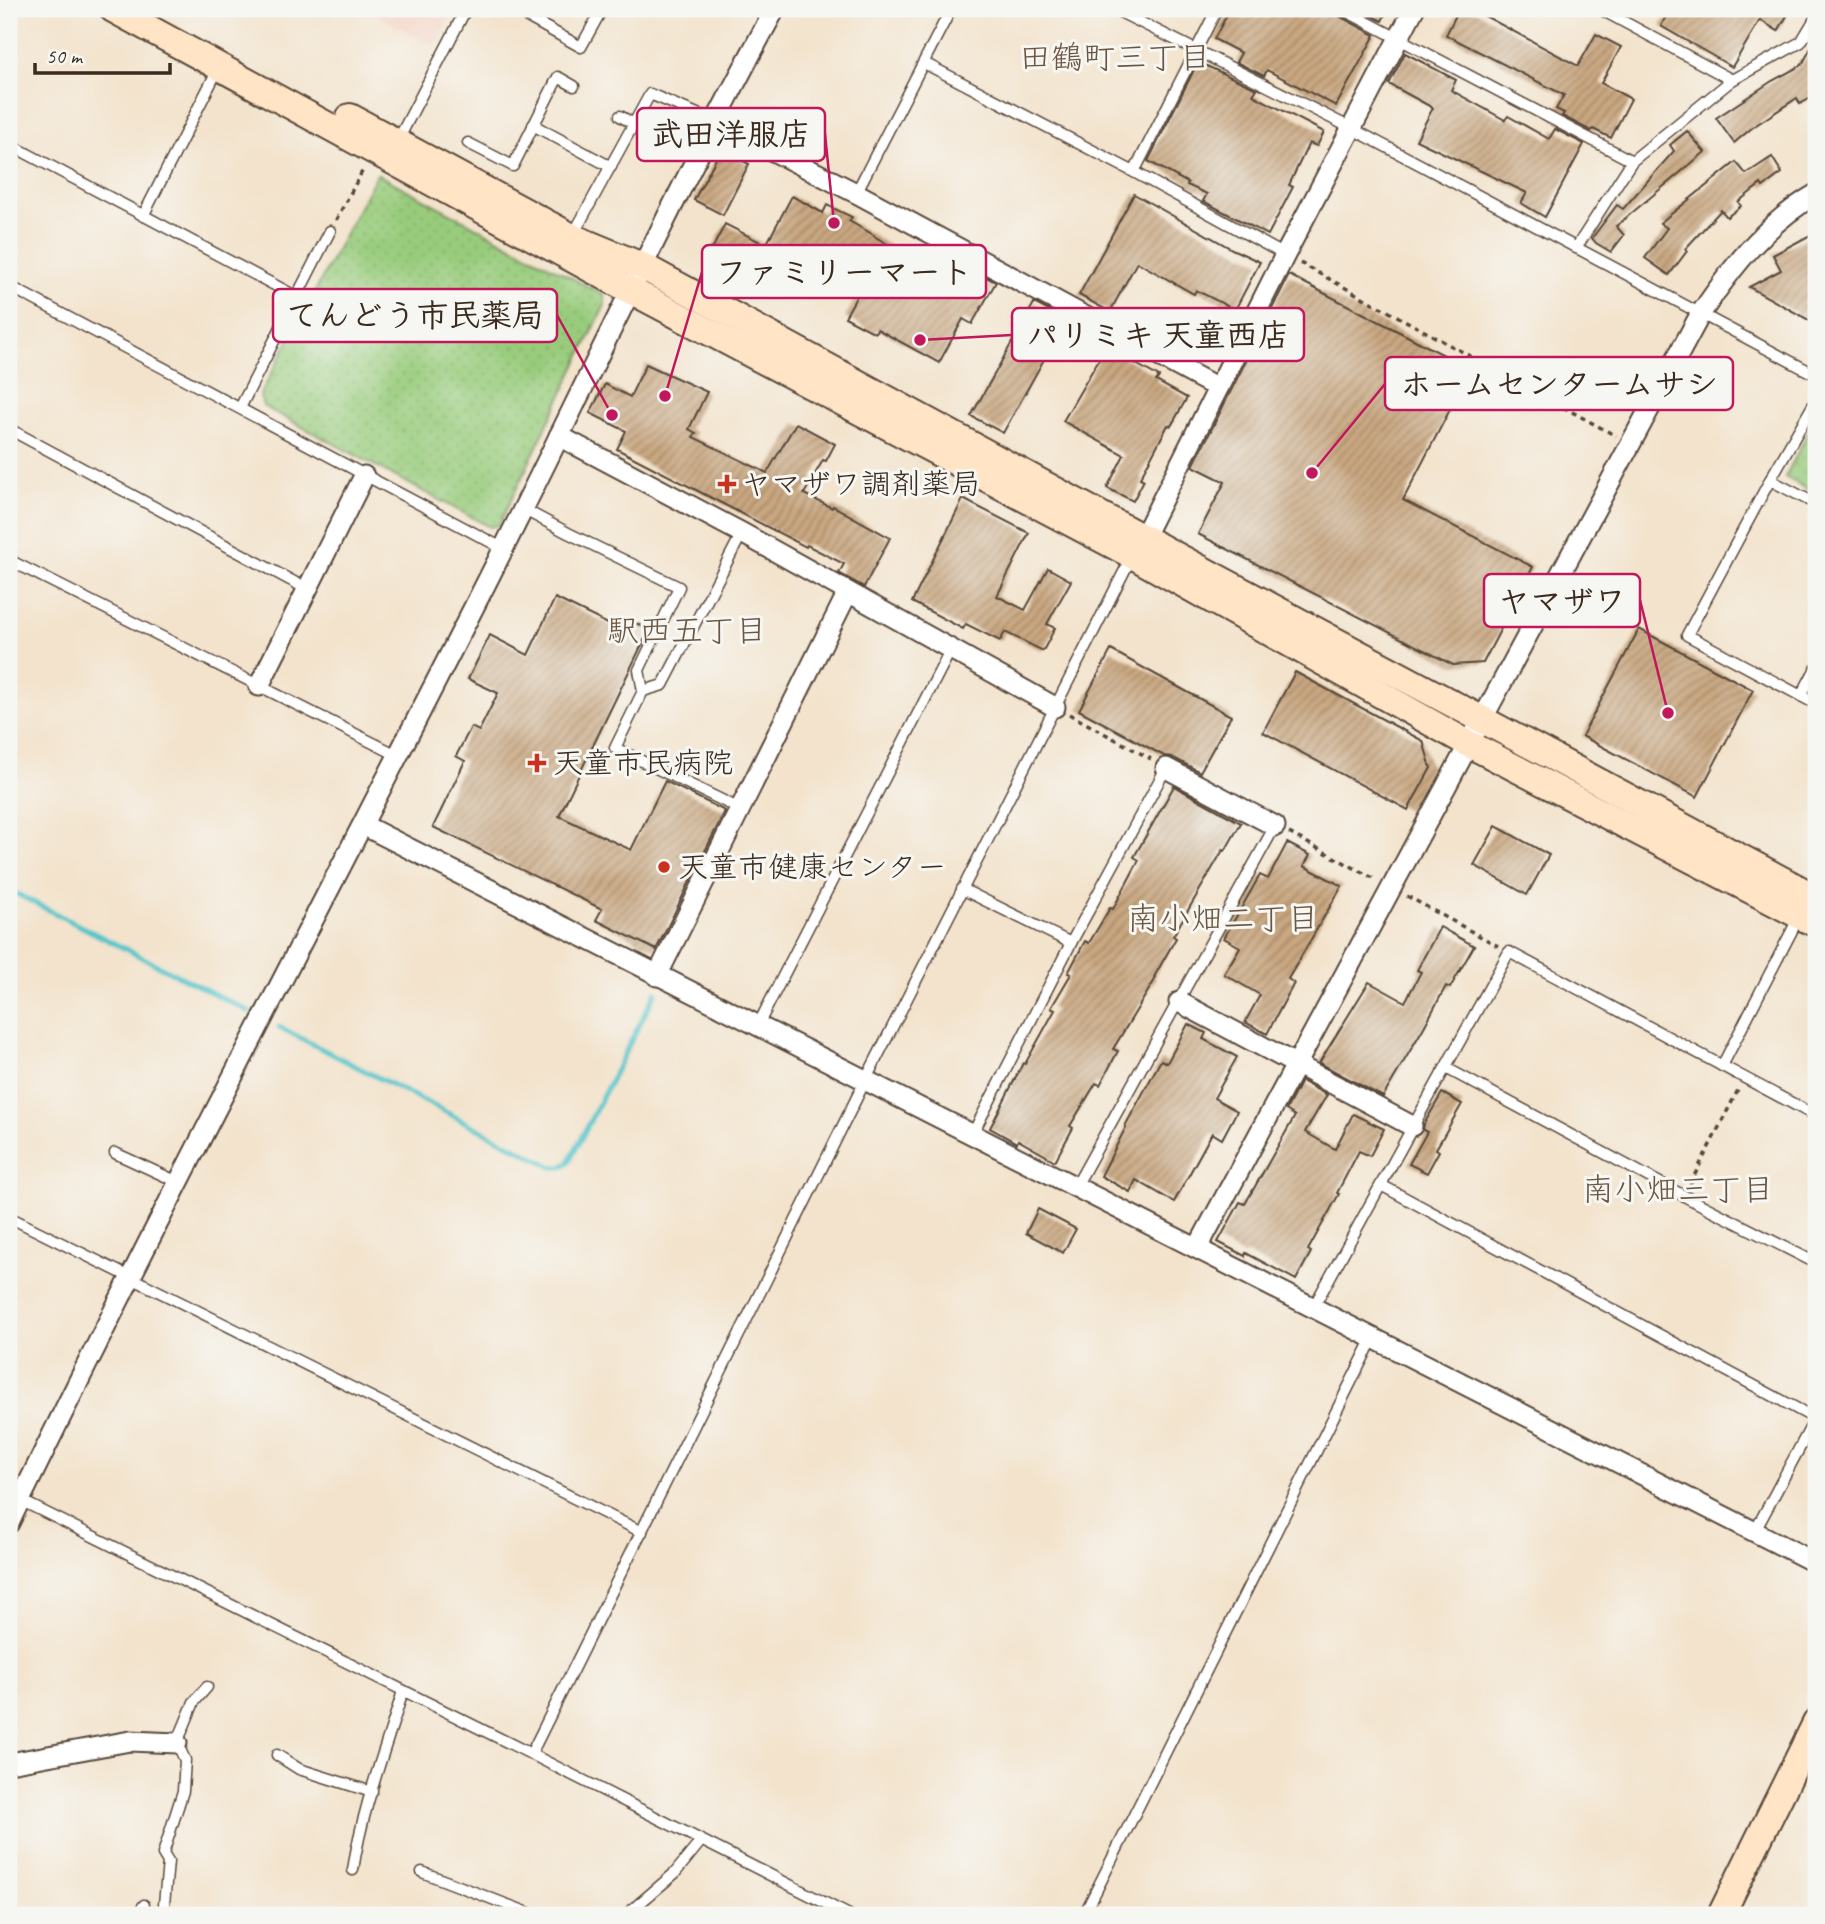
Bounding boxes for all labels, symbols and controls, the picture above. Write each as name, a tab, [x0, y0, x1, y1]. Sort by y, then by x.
scale bar	[35, 32, 170, 76]
district label: 田鶴町三丁目	[1019, 37, 1211, 78]
text: 50 m	[46, 43, 84, 69]
callout: 武田洋服店	[637, 108, 825, 161]
text: 武田洋服店	[651, 114, 811, 155]
callout: ファミリーマート	[702, 245, 986, 298]
text: ファミリーマート	[715, 252, 973, 293]
callout: てんどう市民薬局	[273, 289, 557, 342]
text: てんどう市民薬局	[286, 295, 544, 336]
callout: パリミキ 天童西店	[1012, 308, 1304, 361]
text: パリミキ 天童西店	[1026, 315, 1290, 356]
callout: ホームセンタームサシ	[1385, 357, 1733, 410]
text: ホームセンタームサシ	[1400, 364, 1718, 405]
place label: ヤマザワ調剤薬局	[741, 465, 981, 503]
marker: ヤマザワ調剤薬局	[719, 476, 735, 492]
callout: ヤマザワ	[1484, 574, 1640, 627]
text: ヤマザワ	[1498, 581, 1626, 622]
district label: 駅西五丁目	[607, 610, 767, 651]
place label: 天童市民病院	[553, 744, 733, 782]
marker: 天童市民病院	[527, 753, 547, 773]
place label: 天童市健康センター	[678, 848, 947, 886]
marker: 天童市健康センター	[656, 859, 672, 875]
district label: 南小畑二丁目	[1127, 898, 1319, 939]
district label: 南小畑三丁目	[1582, 1169, 1774, 1210]

